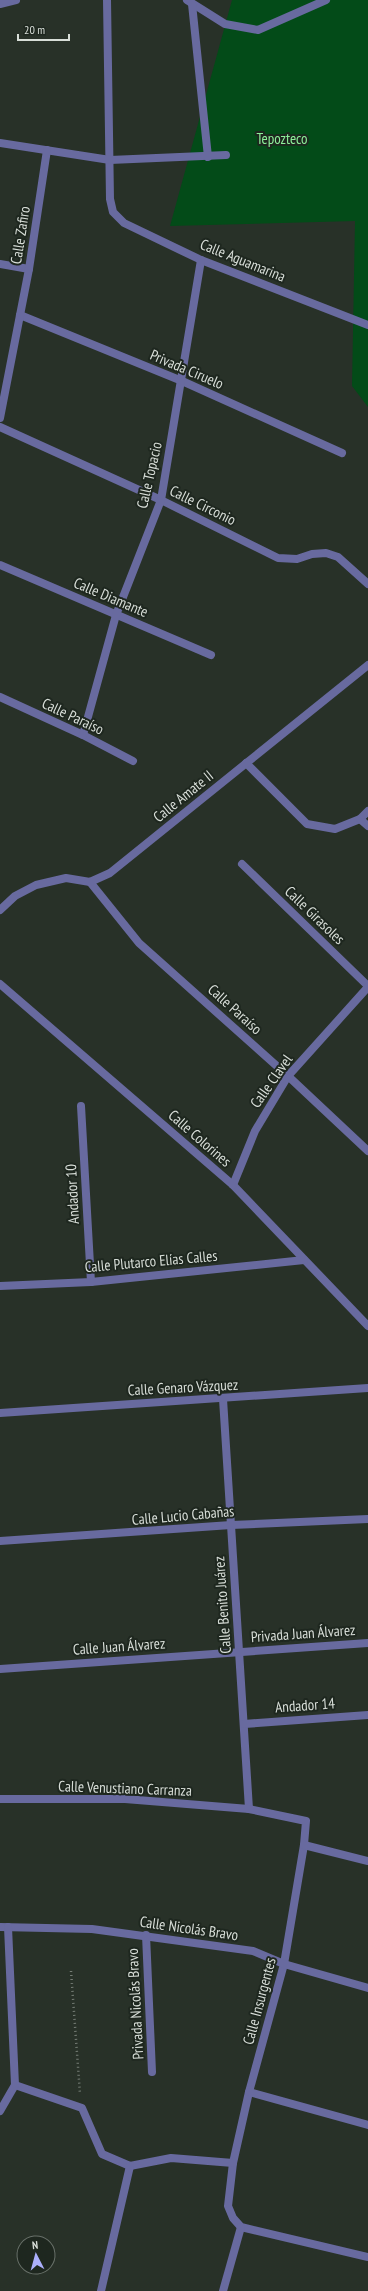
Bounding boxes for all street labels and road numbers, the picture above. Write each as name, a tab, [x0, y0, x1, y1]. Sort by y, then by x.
street label: Calle Zafiro	[6, 205, 34, 265]
street label: Calle Aguamarina	[198, 234, 288, 286]
street label: Privada Ciruelo	[147, 345, 227, 393]
street label: Calle Topacio	[132, 440, 166, 510]
street label: Calle Circonio	[167, 481, 239, 529]
street label: Calle Diamante	[71, 573, 151, 621]
street label: Calle Paraíso	[39, 693, 107, 739]
street label: Calle Amate II	[149, 766, 217, 826]
street label: Calle Girasoles	[281, 882, 349, 948]
street label: Calle Paraíso	[204, 980, 266, 1038]
street label: Calle Clavel	[246, 1050, 297, 1111]
street label: Calle Colorines	[165, 1106, 235, 1170]
street label: Andador 10	[61, 1163, 83, 1224]
street label: Calle Plutarco Elías Calles	[84, 1246, 218, 1276]
street label: Calle Genaro Vázquez	[127, 1375, 239, 1399]
street label: Calle Lucio Cabañas	[131, 1501, 235, 1529]
street label: Calle Benito Juárez	[209, 1556, 235, 1654]
street label: Privada Juan Álvarez	[250, 1620, 356, 1646]
street label: Calle Juan Álvarez	[72, 1633, 166, 1659]
street label: Andador 14	[274, 1693, 336, 1717]
street label: Calle Venustiano Carranza	[58, 1776, 192, 1800]
street label: Calle Nicolás Bravo	[139, 1912, 239, 1944]
street label: Privada Nicolás Bravo	[123, 1948, 147, 2060]
street label: Calle Insurgentes	[238, 1955, 280, 2047]

